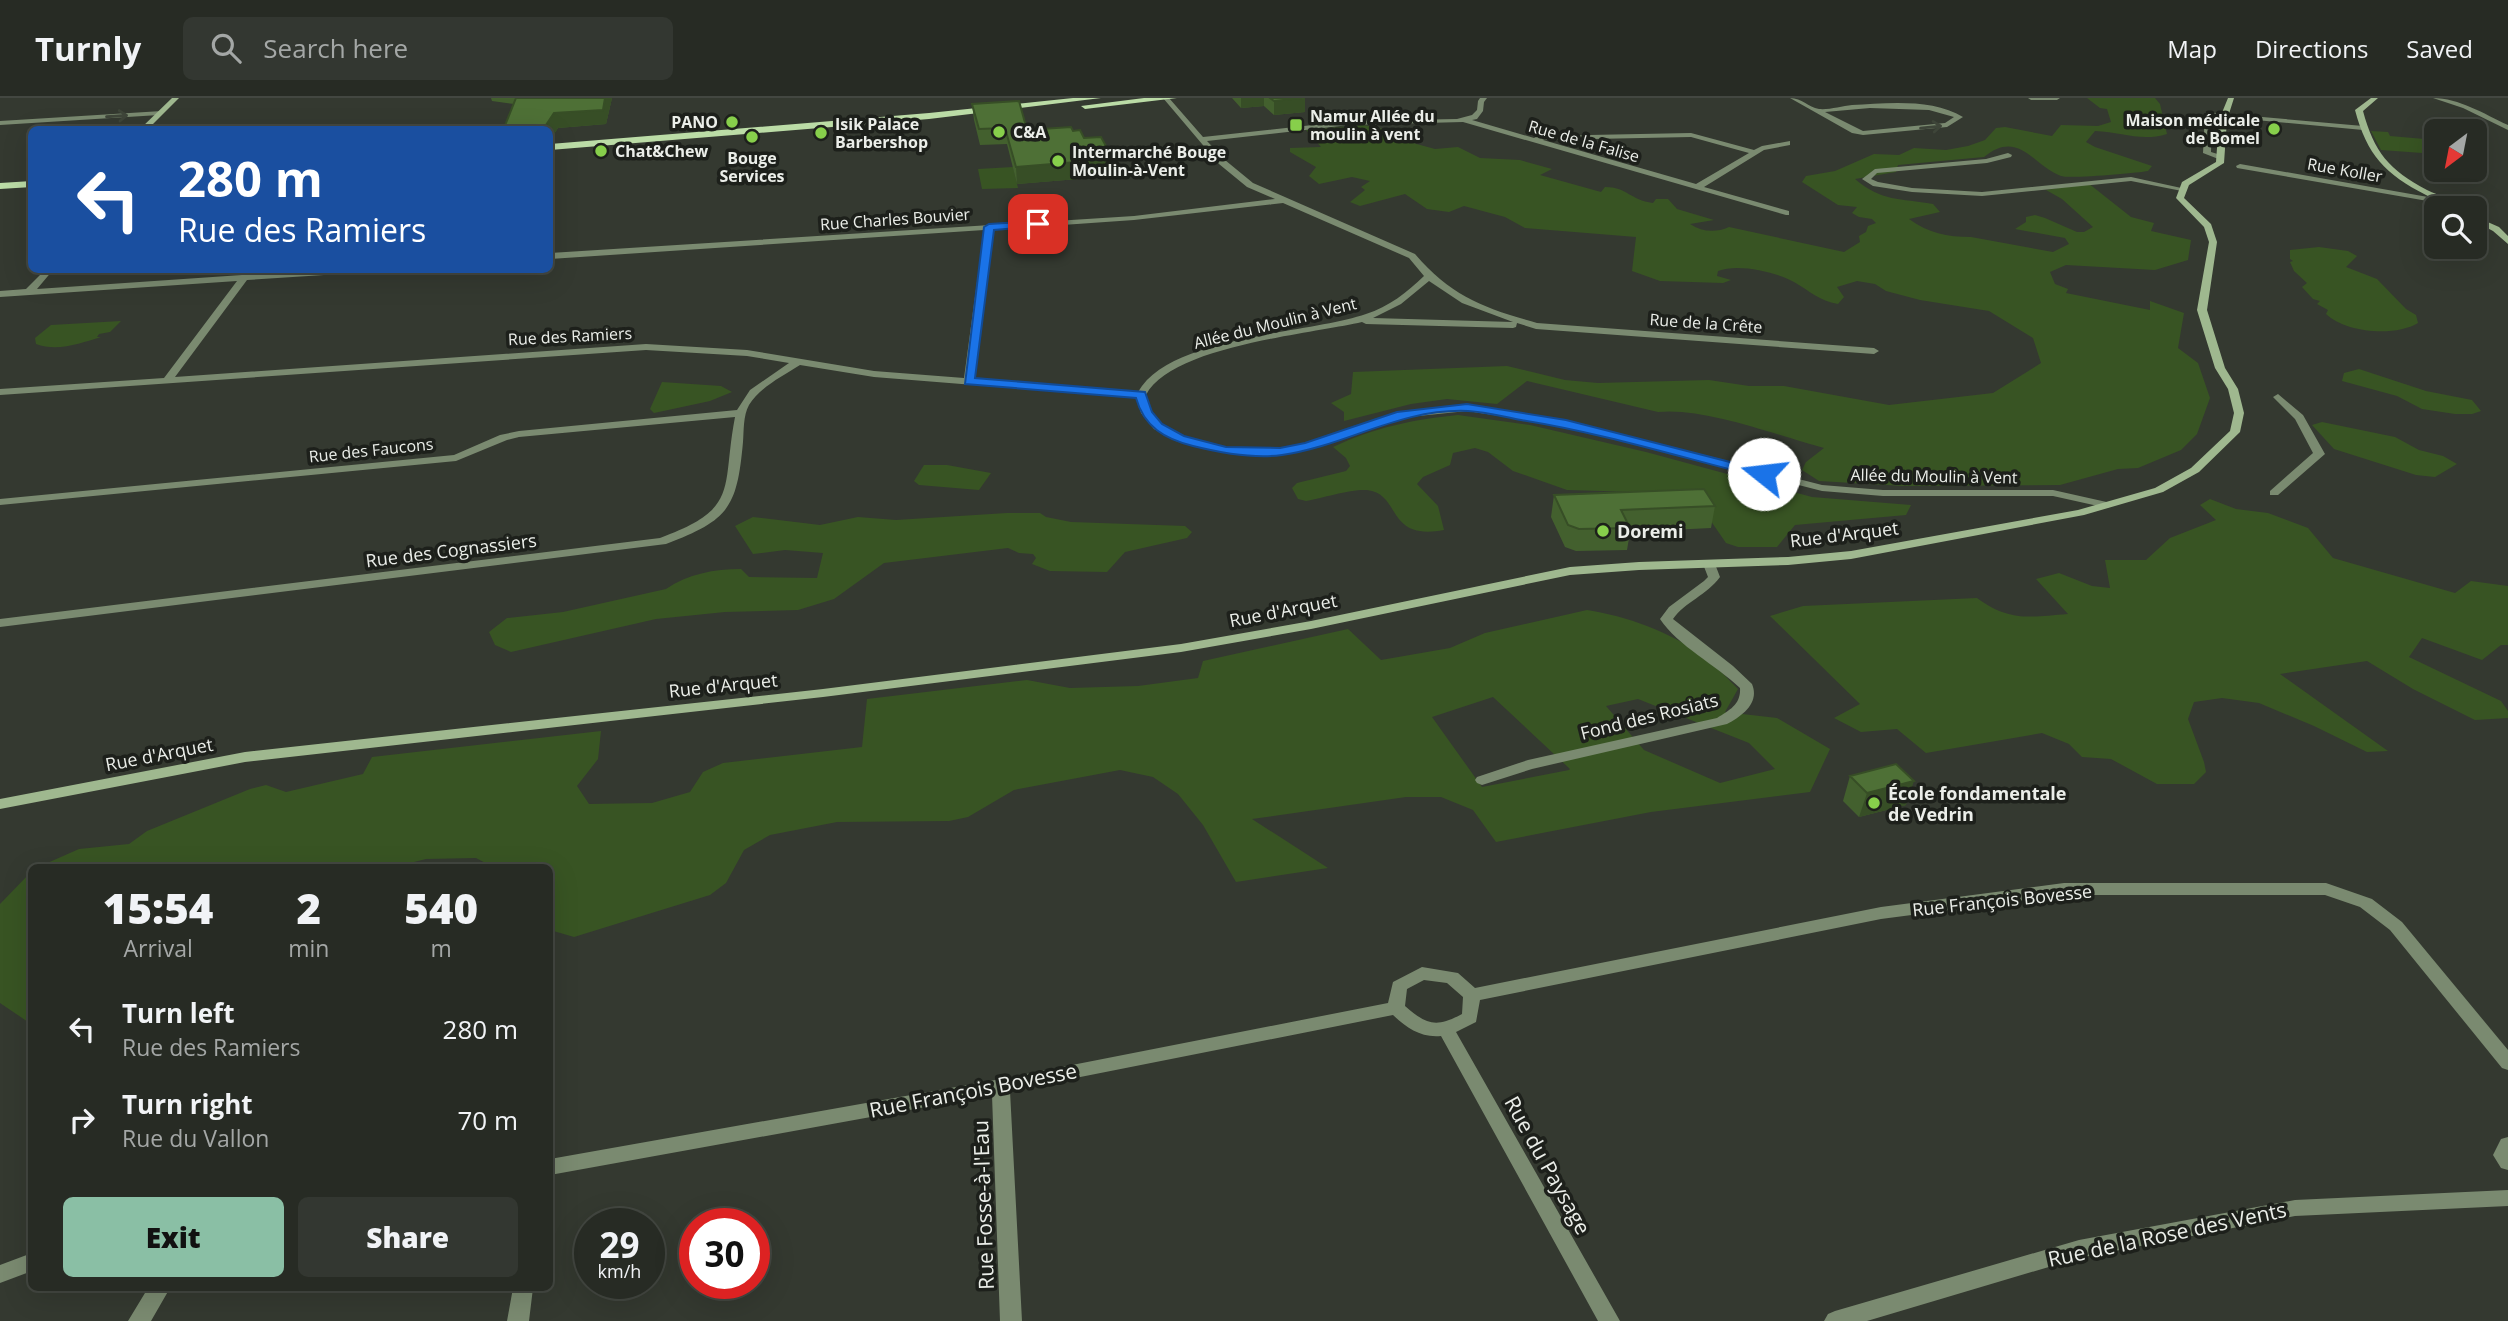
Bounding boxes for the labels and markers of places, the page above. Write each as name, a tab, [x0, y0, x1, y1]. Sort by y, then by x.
place label: Namur Allée du moulin à vent	[1310, 105, 1435, 145]
place label: Maison médicale de Bomel	[2125, 109, 2260, 149]
place label: PANO	[671, 111, 718, 133]
place label: Isik Palace Barbershop	[835, 113, 928, 153]
marker: PANO	[724, 114, 740, 130]
marker: Namur Allée du moulin à vent	[1288, 117, 1304, 133]
place label: C&A	[1013, 121, 1047, 143]
marker: Maison médicale de Bomel	[2266, 121, 2282, 137]
marker: C&A	[991, 124, 1007, 140]
marker: Isik Palace Barbershop	[813, 125, 829, 141]
marker: Bouge Services	[744, 129, 760, 145]
place label: Chat&Chew	[615, 140, 708, 162]
place label: Intermarché Bouge Moulin-à-Vent	[1072, 141, 1226, 181]
marker: Chat&Chew	[593, 143, 609, 159]
place label: Bouge Services	[719, 147, 785, 187]
marker: Intermarché Bouge Moulin-à-Vent	[1050, 153, 1066, 169]
pin	[1008, 194, 1068, 254]
place label: Doremi	[1617, 519, 1683, 543]
marker: Doremi	[1595, 523, 1611, 539]
place label: École fondamentale de Vedrin	[1888, 781, 2066, 826]
marker: École fondamentale de Vedrin	[1866, 795, 1882, 811]

